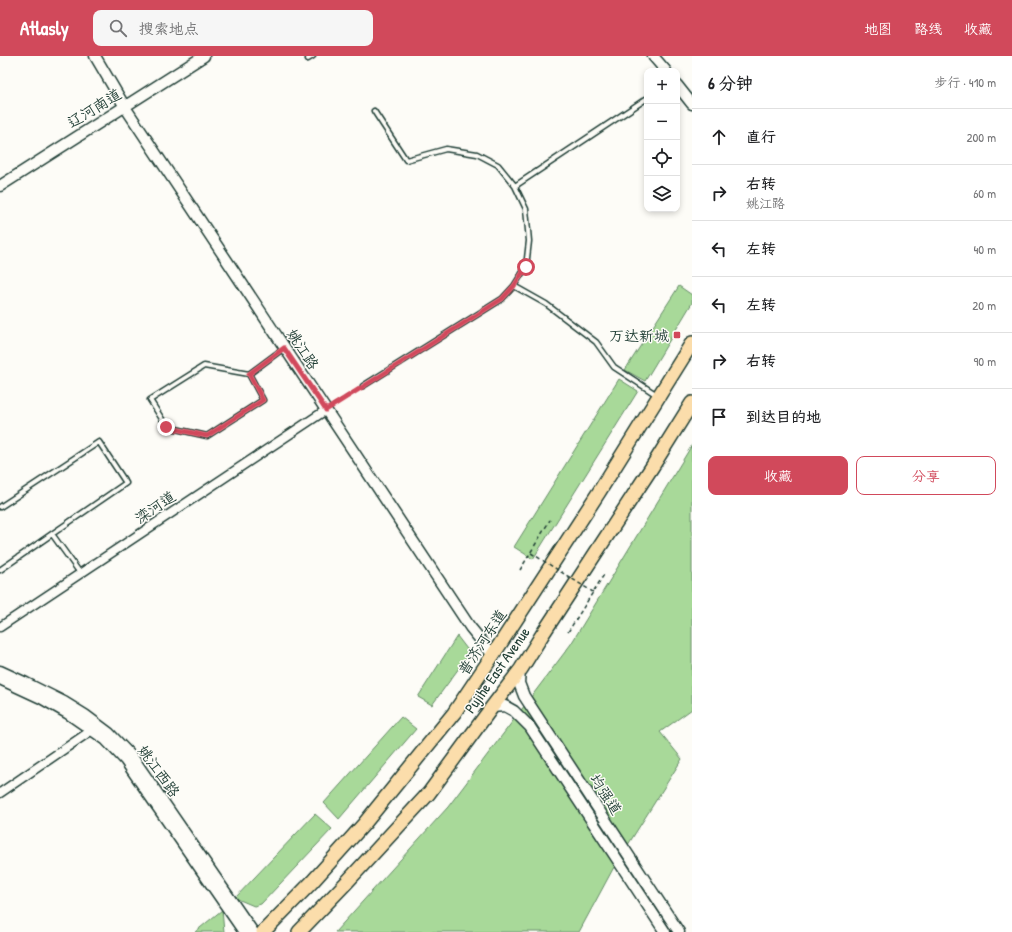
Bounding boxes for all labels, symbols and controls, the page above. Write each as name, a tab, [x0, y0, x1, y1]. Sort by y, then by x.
search box	[93, 10, 373, 46]
text: Atlasly	[20, 15, 69, 41]
icon: search	[107, 17, 129, 39]
text: 搜索地点	[139, 18, 199, 39]
text: 地图	[864, 19, 892, 38]
text: 路线	[914, 19, 942, 38]
text: 收藏	[964, 19, 992, 38]
map controls	[644, 68, 680, 212]
button: +	[644, 68, 680, 104]
text: 6 分钟	[708, 71, 753, 94]
text: 步行 · 410 m	[934, 73, 996, 91]
street label: 辽河南道	[63, 83, 125, 133]
button: −	[644, 104, 680, 140]
icon: ahead	[708, 126, 730, 148]
text: 直行	[746, 126, 776, 147]
text: 200 m	[966, 128, 996, 146]
button: locate	[644, 140, 680, 176]
text: 右转	[746, 173, 776, 194]
button: layers	[644, 176, 680, 212]
icon: right	[708, 182, 730, 204]
text: 60 m	[973, 184, 996, 202]
text: 姚江路	[746, 194, 785, 212]
icon: left	[708, 238, 730, 260]
text: 左转	[746, 238, 776, 259]
text: 40 m	[973, 240, 996, 258]
route start	[517, 258, 535, 276]
icon: left	[708, 294, 730, 316]
text: 左转	[746, 294, 776, 315]
text: 20 m	[972, 296, 996, 314]
street label: 姚江路	[282, 324, 324, 374]
place label: 万达新城	[609, 325, 669, 346]
marker: 万达新城	[672, 330, 682, 340]
icon: right	[708, 350, 730, 372]
text: 右转	[746, 350, 776, 371]
text: 90 m	[974, 352, 996, 370]
icon: arrive	[708, 406, 730, 428]
text: 到达目的地	[746, 406, 821, 427]
route end	[157, 418, 175, 436]
button: 收藏	[708, 456, 848, 495]
button: 分享	[856, 456, 996, 495]
street label: 滦河道	[130, 486, 180, 528]
street label: 普济河东道	[453, 605, 511, 679]
street label: Pujihe East Avenue	[460, 623, 535, 717]
street label: 姚江西路	[133, 741, 185, 801]
street label: 均强道	[585, 769, 627, 819]

